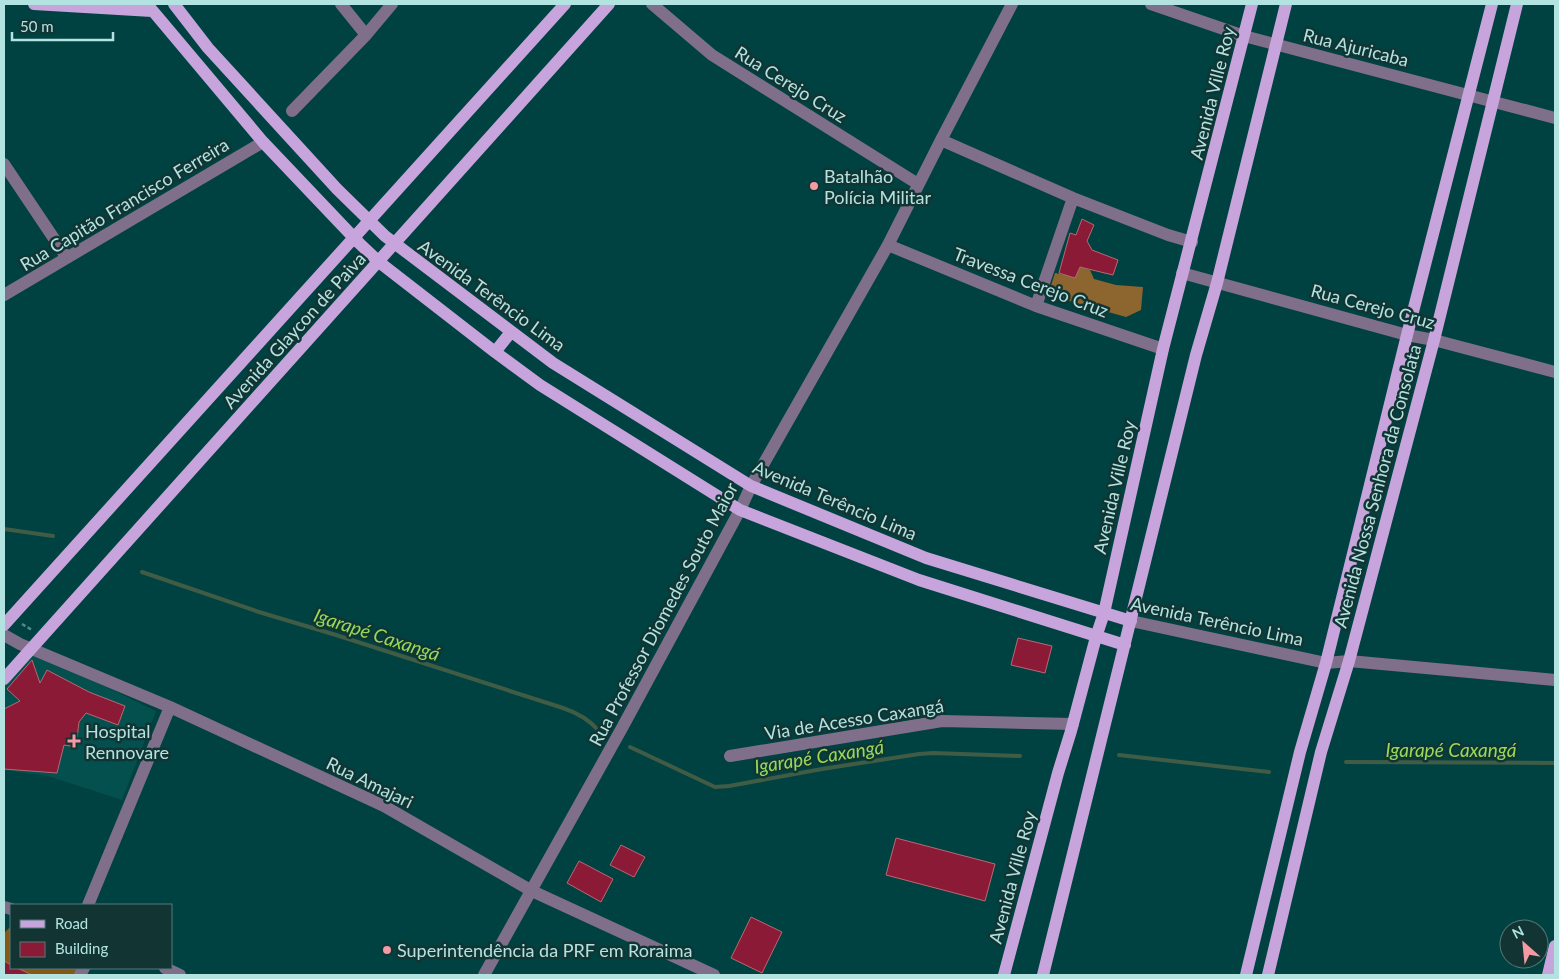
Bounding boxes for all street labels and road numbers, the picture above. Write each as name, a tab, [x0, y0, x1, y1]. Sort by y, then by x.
street label: Avenida Ville Roy	[1185, 23, 1239, 162]
street label: Rua Ajuricaba	[1301, 23, 1411, 71]
street label: Rua Cerejo Cruz	[731, 41, 851, 127]
street label: Rua Capitão Francisco Ferreira	[16, 133, 232, 275]
street label: Avenida Terêncio Lima	[414, 234, 570, 356]
street label: Travessa Cerejo Cruz	[950, 242, 1112, 322]
street label: Avenida Glaycon de Paiva	[218, 247, 370, 413]
street label: Rua Cerejo Cruz	[1309, 279, 1437, 333]
street label: Avenida Nossa Senhora da Consolata	[1329, 342, 1425, 630]
street label: Avenida Ville Roy	[1088, 417, 1140, 556]
street label: Avenida Terêncio Lima	[750, 455, 920, 545]
street label: Rua Professor Diomedes Souto Maior	[584, 478, 742, 750]
street label: Avenida Terêncio Lima	[1129, 592, 1305, 650]
street label: Via de Acesso Caxangá	[763, 694, 945, 744]
street label: Rua Amajari	[323, 752, 417, 812]
street label: Avenida Ville Roy	[984, 808, 1040, 946]

